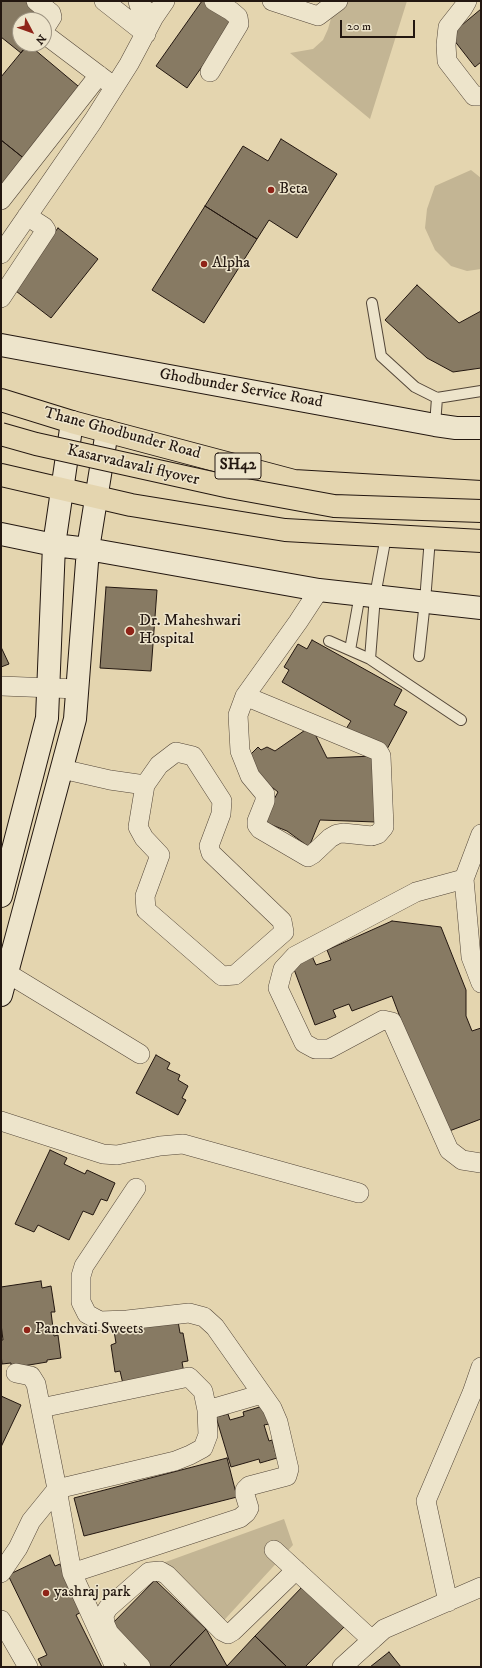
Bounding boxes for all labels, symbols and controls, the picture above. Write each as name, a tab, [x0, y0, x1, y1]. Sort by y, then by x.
north arrow	[12, 12, 52, 52]
scale bar	[342, 12, 417, 38]
text: 20 m	[347, 19, 371, 34]
text: N	[32, 31, 49, 47]
place label: Beta	[279, 180, 308, 200]
marker: Beta	[266, 185, 276, 195]
place label: Alpha	[212, 254, 250, 274]
marker: Alpha	[199, 259, 209, 269]
street label: Ghodbunder Service Road	[158, 365, 324, 413]
street label: Thane Ghodbunder Road	[41, 404, 203, 464]
street label: Kasarvadavali flyover	[65, 441, 201, 491]
road number: SH42	[215, 453, 261, 479]
place label: Dr. Maheshwari Hospital	[139, 612, 241, 650]
marker: Dr. Maheshwari Hospital	[124, 625, 136, 637]
place label: Panchvati Sweets	[35, 1320, 143, 1340]
marker: Panchvati Sweets	[22, 1325, 32, 1335]
place label: yashraj park	[54, 1583, 131, 1603]
marker: yashraj park	[41, 1588, 51, 1598]

